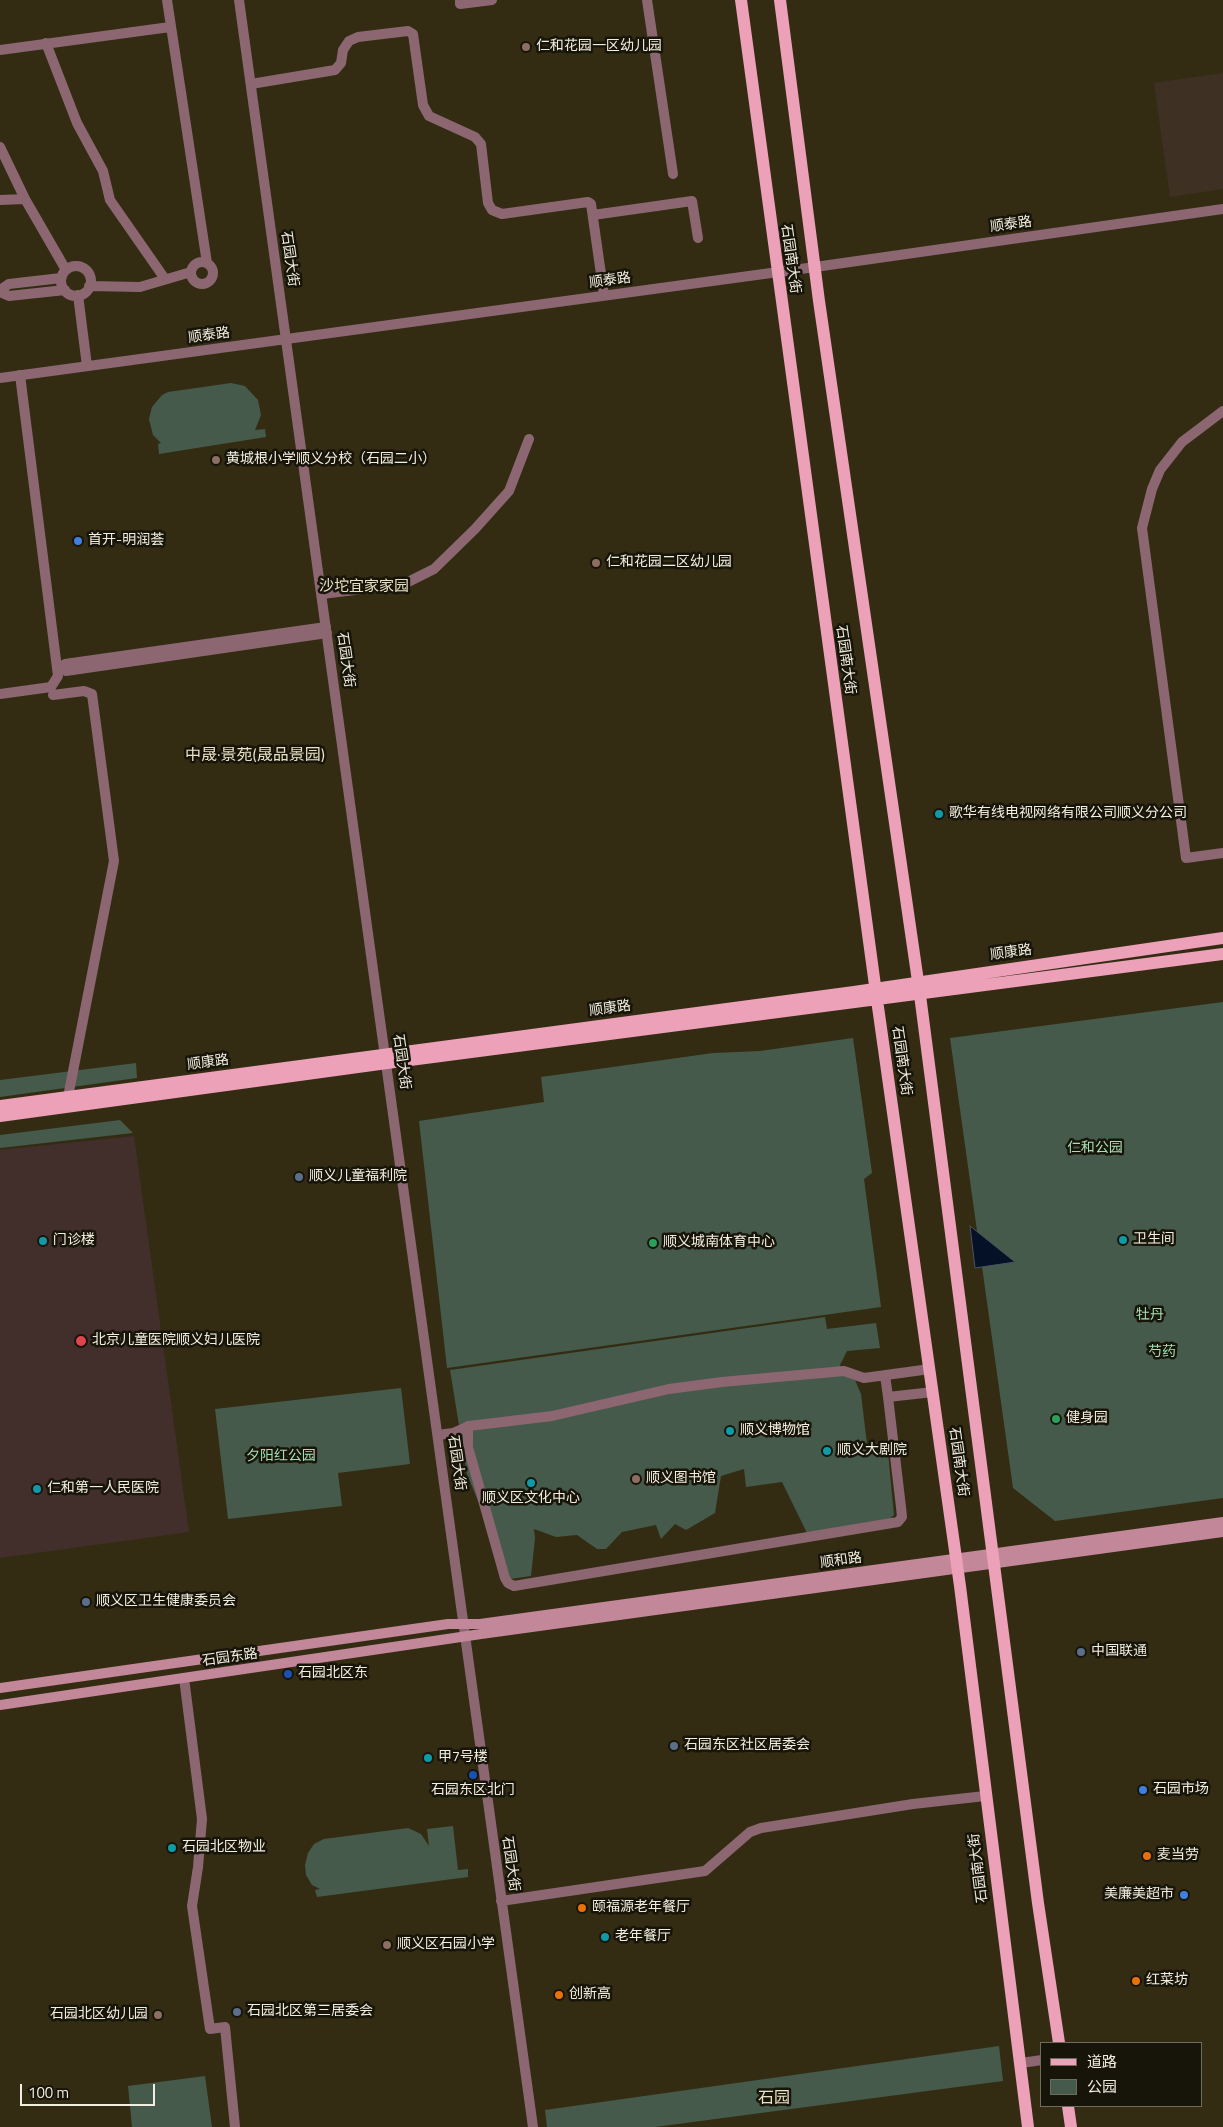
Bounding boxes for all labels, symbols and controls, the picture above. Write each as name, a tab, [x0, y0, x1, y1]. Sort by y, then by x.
place label: 仁和花园一区幼儿园	[536, 39, 662, 55]
marker: 仁和花园一区幼儿园	[520, 41, 532, 53]
street label: 顺泰路	[989, 214, 1033, 236]
street label: 石园南大街	[777, 223, 803, 295]
street label: 石园大街	[277, 230, 301, 288]
street label: 顺泰路	[588, 270, 632, 292]
street label: 顺泰路	[187, 325, 231, 347]
place label: 黄城根小学顺义分校（石园二小）	[226, 452, 436, 468]
marker: 黄城根小学顺义分校（石园二小）	[210, 454, 222, 466]
place label: 首开-明润荟	[88, 533, 164, 549]
marker: 首开-明润荟	[72, 535, 84, 547]
place label: 仁和花园二区幼儿园	[606, 555, 732, 571]
marker: 仁和花园二区幼儿园	[590, 557, 602, 569]
district label: 沙坨宜家家园	[319, 578, 409, 596]
street label: 石园南大街	[832, 624, 858, 696]
street label: 石园大街	[333, 631, 357, 689]
district label: 中晟·景苑(晟品景园)	[185, 746, 325, 766]
place label: 歌华有线电视网络有限公司顺义分公司	[949, 806, 1187, 822]
marker: 歌华有线电视网络有限公司顺义分公司	[933, 808, 945, 820]
street label: 顺康路	[989, 942, 1033, 964]
street label: 顺康路	[588, 998, 632, 1020]
street label: 石园南大街	[888, 1025, 914, 1097]
street label: 石园大街	[389, 1033, 413, 1091]
street label: 顺康路	[186, 1052, 230, 1074]
park label: 仁和公园	[1067, 1141, 1123, 1157]
place label: 顺义儿童福利院	[309, 1169, 407, 1185]
marker: 顺义儿童福利院	[293, 1171, 305, 1183]
place label: 卫生间	[1133, 1232, 1175, 1248]
place label: 门诊楼	[53, 1233, 95, 1249]
marker: 卫生间	[1117, 1234, 1129, 1246]
marker: 门诊楼	[37, 1235, 49, 1247]
place label: 顺义城南体育中心	[663, 1235, 775, 1251]
marker: 顺义城南体育中心	[647, 1237, 659, 1249]
park label: 牡丹	[1136, 1308, 1164, 1324]
place label: 北京儿童医院顺义妇儿医院	[92, 1333, 260, 1349]
marker: 北京儿童医院顺义妇儿医院	[74, 1334, 88, 1348]
park label: 芍药	[1148, 1345, 1176, 1361]
place label: 健身园	[1066, 1411, 1108, 1427]
marker: 健身园	[1050, 1413, 1062, 1425]
place label: 顺义博物馆	[740, 1423, 810, 1439]
marker: 顺义博物馆	[724, 1425, 736, 1437]
street label: 石园南大街	[945, 1426, 971, 1498]
street label: 石园大街	[444, 1434, 468, 1492]
place label: 顺义大剧院	[837, 1443, 907, 1459]
marker: 顺义大剧院	[821, 1445, 833, 1457]
park label: 夕阳红公园	[246, 1449, 316, 1465]
place label: 顺义图书馆	[646, 1471, 716, 1487]
marker: 顺义图书馆	[630, 1473, 642, 1485]
marker: 顺义区文化中心	[525, 1477, 537, 1489]
place label: 仁和第一人民医院	[47, 1481, 159, 1497]
marker: 仁和第一人民医院	[31, 1483, 43, 1495]
place label: 顺义区文化中心	[482, 1491, 580, 1507]
street label: 顺和路	[819, 1550, 863, 1572]
place label: 顺义区卫生健康委员会	[96, 1594, 236, 1610]
marker: 顺义区卫生健康委员会	[80, 1596, 92, 1608]
place label: 中国联通	[1091, 1644, 1147, 1660]
street label: 石园东路	[201, 1646, 259, 1670]
marker: 中国联通	[1075, 1646, 1087, 1658]
place label: 石园北区东	[298, 1666, 368, 1682]
marker: 石园北区东	[282, 1668, 294, 1680]
place label: 石园东区社区居委会	[684, 1738, 810, 1754]
marker: 石园东区社区居委会	[668, 1740, 680, 1752]
place label: 甲7号楼	[438, 1750, 488, 1766]
marker: 甲7号楼	[422, 1752, 434, 1764]
marker: 石园东区北门	[467, 1769, 479, 1781]
place label: 石园市场	[1153, 1782, 1209, 1798]
place label: 石园东区北门	[431, 1783, 515, 1799]
marker: 石园市场	[1137, 1784, 1149, 1796]
street label: 石园南大街	[966, 1832, 992, 1904]
street label: 石园大街	[498, 1835, 522, 1893]
place label: 石园北区物业	[182, 1840, 266, 1856]
marker: 石园北区物业	[166, 1842, 178, 1854]
place label: 麦当劳	[1157, 1848, 1199, 1864]
marker: 麦当劳	[1141, 1850, 1153, 1862]
place label: 美廉美超市	[1104, 1887, 1174, 1903]
marker: 美廉美超市	[1178, 1889, 1190, 1901]
place label: 颐福源老年餐厅	[592, 1900, 690, 1916]
marker: 颐福源老年餐厅	[576, 1902, 588, 1914]
place label: 老年餐厅	[615, 1929, 671, 1945]
marker: 老年餐厅	[599, 1931, 611, 1943]
place label: 顺义区石园小学	[397, 1937, 495, 1953]
marker: 顺义区石园小学	[381, 1939, 393, 1951]
place label: 红菜坊	[1146, 1973, 1188, 1989]
marker: 红菜坊	[1130, 1975, 1142, 1987]
place label: 创新高	[569, 1987, 611, 2003]
marker: 创新高	[553, 1989, 565, 2001]
place label: 石园北区第三居委会	[247, 2004, 373, 2020]
marker: 石园北区第三居委会	[231, 2006, 243, 2018]
place label: 石园北区幼儿园	[50, 2007, 148, 2023]
marker: 石园北区幼儿园	[152, 2009, 164, 2021]
legend	[1040, 2042, 1203, 2107]
text: 道路	[1087, 2050, 1117, 2073]
scale bar	[22, 2074, 158, 2106]
text: 公园	[1087, 2075, 1117, 2098]
text: 100 m	[28, 2081, 69, 2104]
district label: 石园	[758, 2089, 790, 2109]

